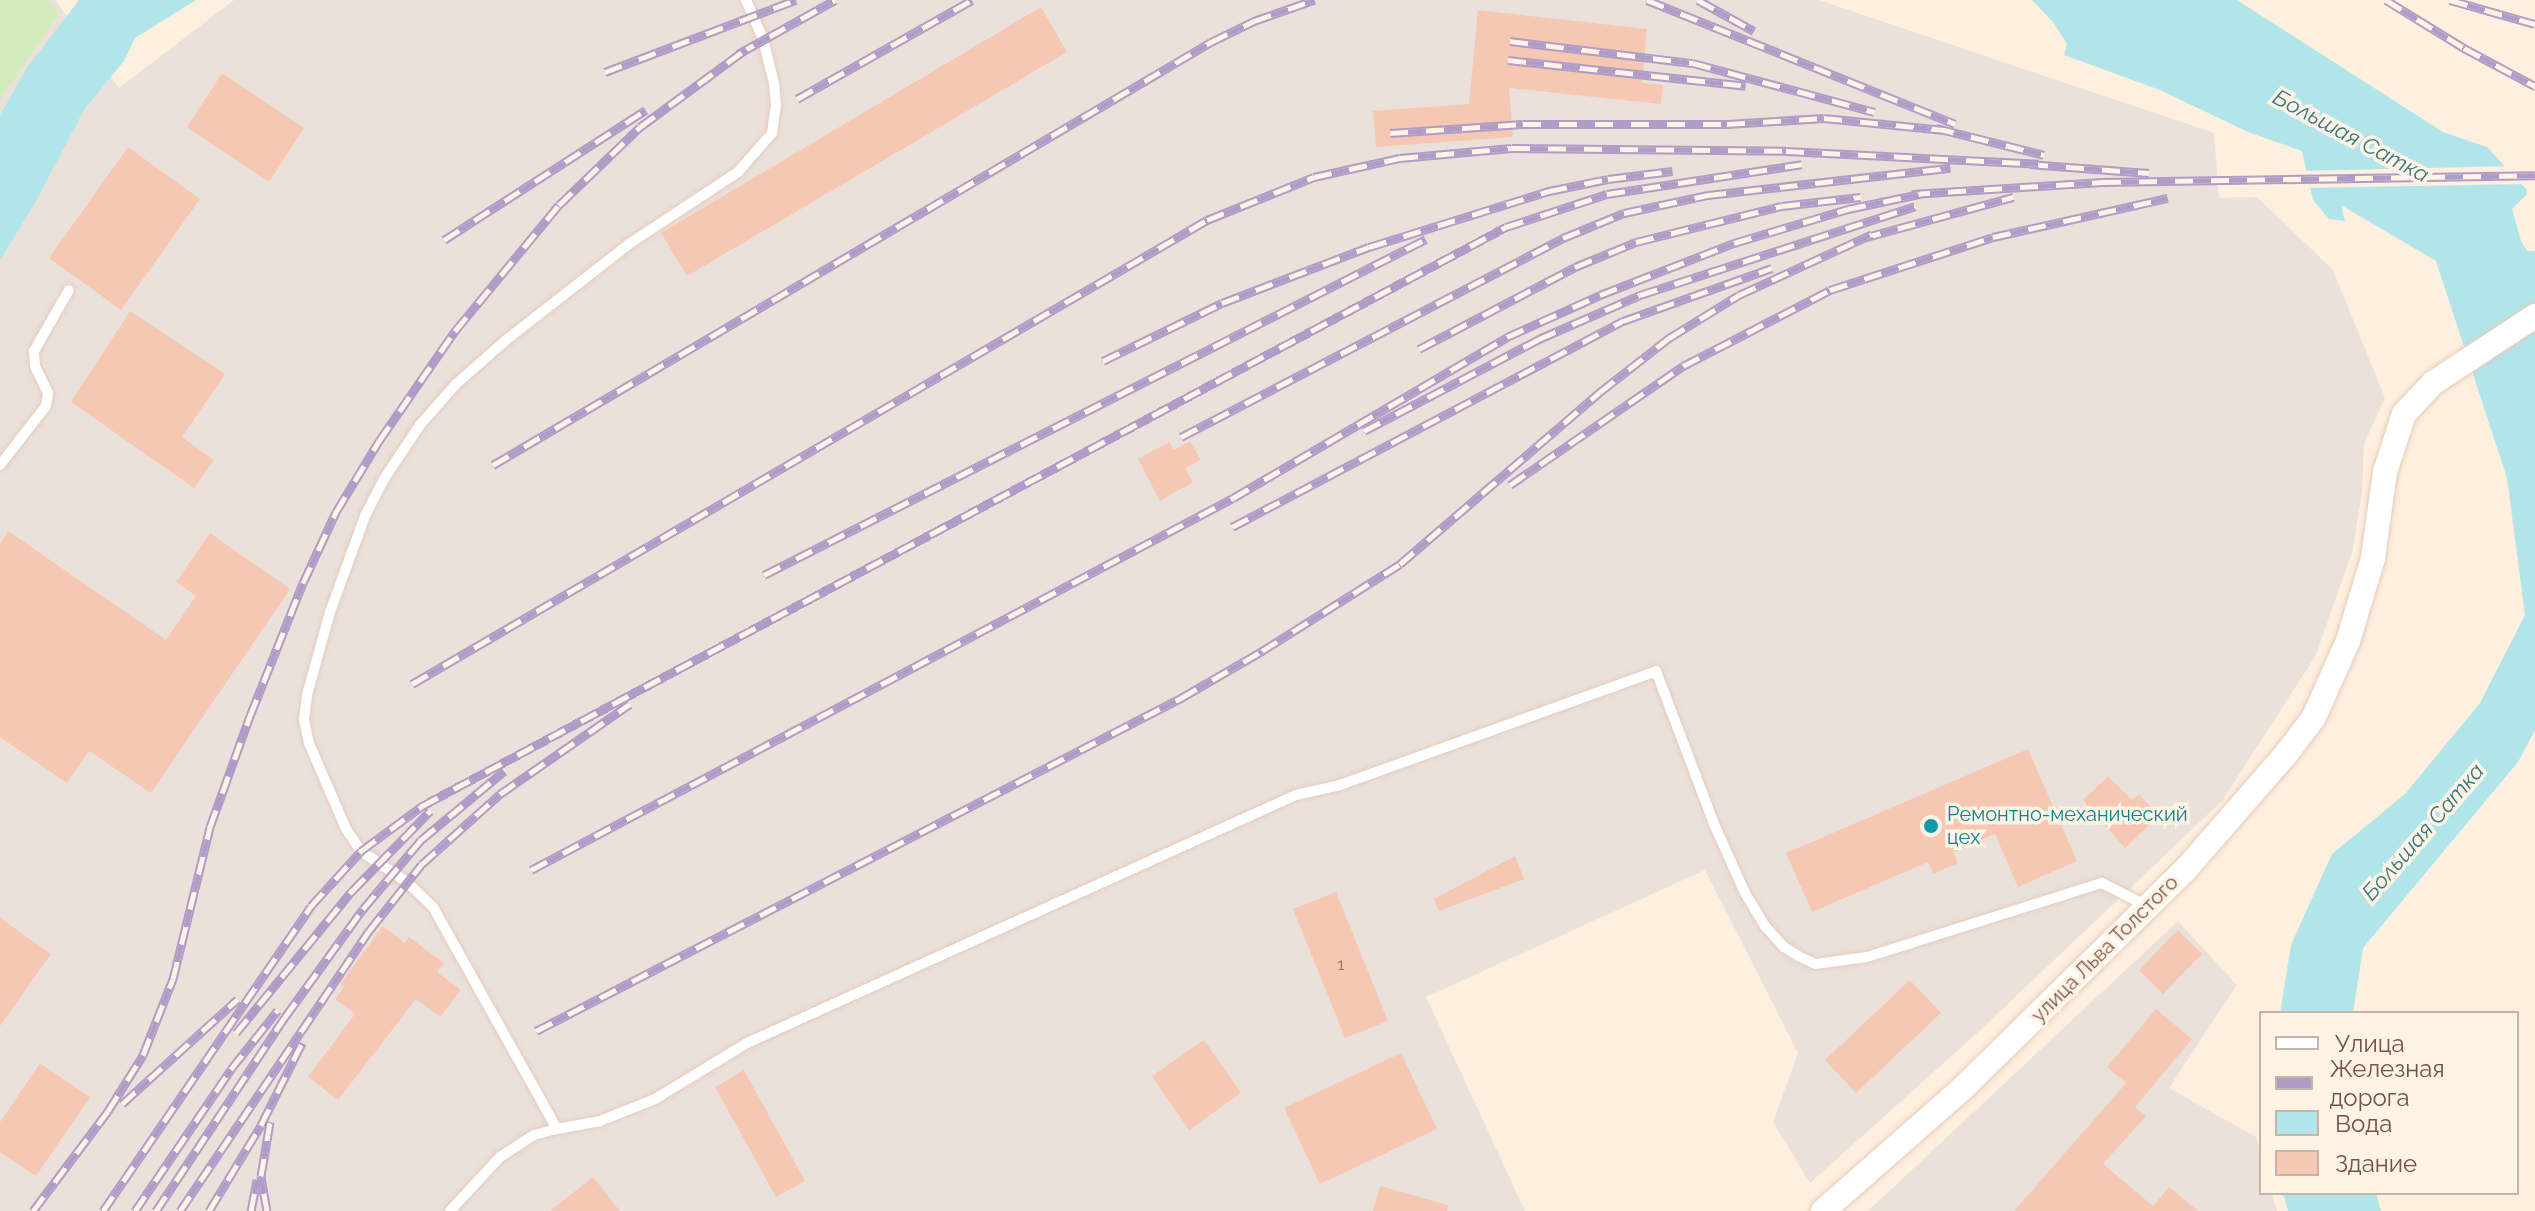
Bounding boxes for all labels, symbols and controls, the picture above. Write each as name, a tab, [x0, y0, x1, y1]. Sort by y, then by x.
water label: Большая Сатка	[2269, 84, 2433, 188]
water label: Большая Сатка	[2356, 758, 2490, 906]
place label: Ремонтно-механический цех	[1947, 802, 2188, 849]
marker: Ремонтно-механический цех	[1922, 817, 1940, 835]
street label: улица Льва Толстого	[2026, 870, 2184, 1028]
house number: 1	[1338, 955, 1344, 975]
legend	[2259, 1011, 2519, 1195]
text: Улица	[2335, 1029, 2405, 1058]
text: Железная дорога	[2329, 1054, 2445, 1112]
text: Вода	[2335, 1109, 2392, 1138]
text: Здание	[2335, 1149, 2417, 1178]

